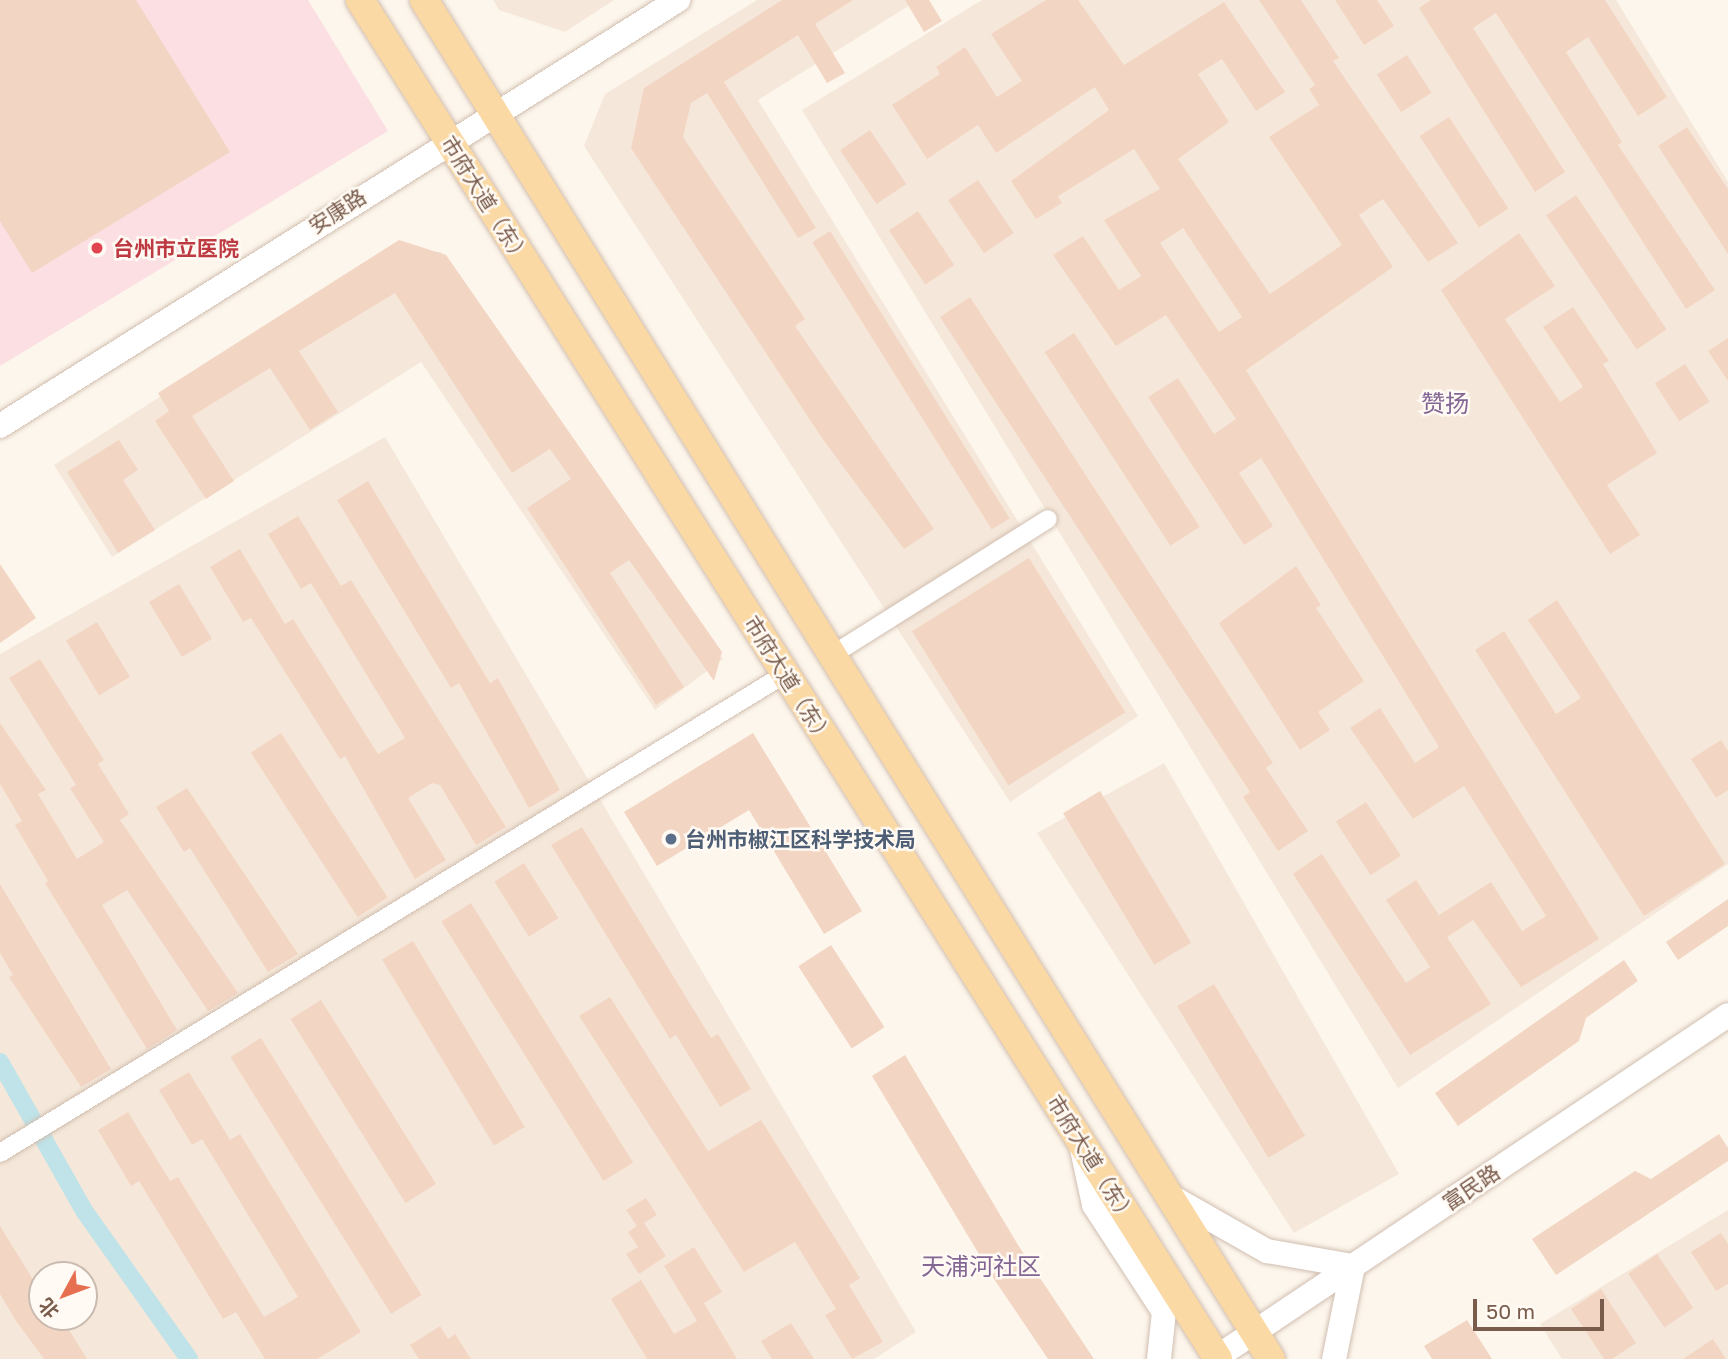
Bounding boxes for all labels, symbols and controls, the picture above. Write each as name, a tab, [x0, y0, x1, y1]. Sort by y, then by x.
street label: 市府大道（东）	[436, 131, 536, 269]
street label: 安康路	[304, 183, 370, 239]
place label: 台州市立医院	[113, 235, 239, 261]
marker: 台州市立医院	[87, 238, 107, 258]
district label: 赞扬	[1421, 389, 1469, 417]
street label: 市府大道（东）	[739, 611, 839, 749]
place label: 台州市椒江区科学技术局	[685, 826, 916, 852]
marker: 台州市椒江区科学技术局	[663, 831, 679, 847]
street label: 市府大道（东）	[1042, 1090, 1142, 1228]
street label: 富民路	[1438, 1159, 1504, 1215]
district label: 天浦河社区	[921, 1252, 1041, 1280]
north arrow	[28, 1261, 98, 1331]
scale bar	[1476, 1286, 1607, 1330]
text: 北	[33, 1294, 63, 1324]
text: 50 m	[1486, 1298, 1535, 1324]

